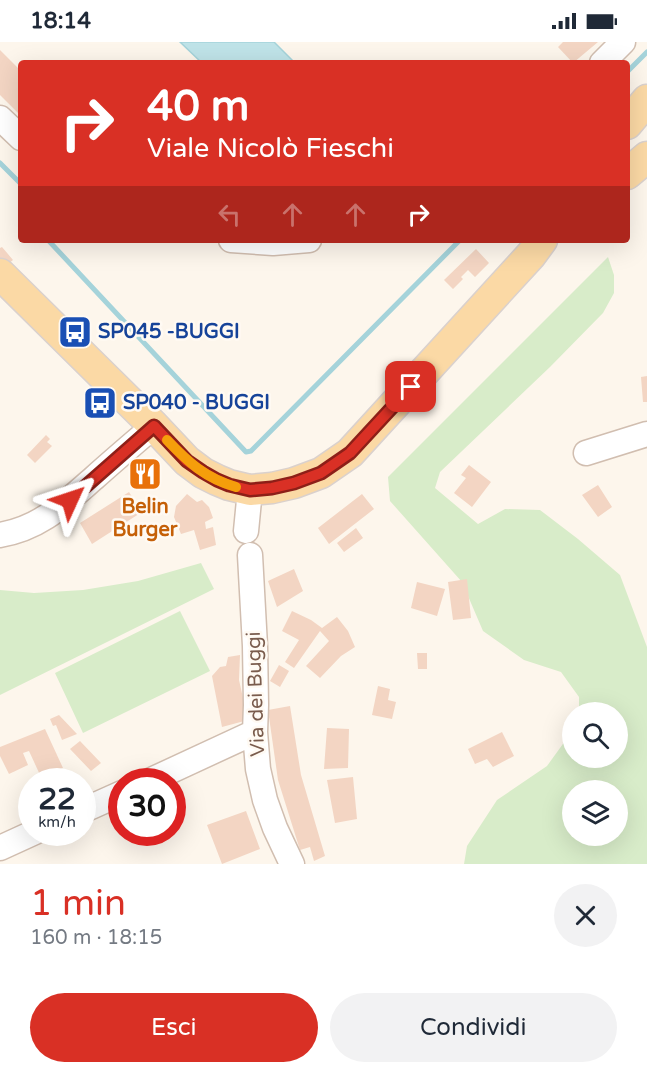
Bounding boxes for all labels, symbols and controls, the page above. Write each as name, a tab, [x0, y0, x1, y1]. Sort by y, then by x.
text: 18:14	[30, 8, 91, 34]
text: 40 m	[147, 81, 249, 132]
icon: right	[48, 84, 126, 162]
text: Viale Nicolò Fieschi	[147, 132, 394, 165]
icon: left	[213, 198, 246, 231]
icon: ahead	[276, 198, 309, 231]
icon: ahead	[339, 198, 372, 231]
icon: right	[402, 198, 435, 231]
bus stop icon: SP045 -BUGGI	[57, 314, 93, 350]
place label: SP045 -BUGGI	[98, 320, 240, 344]
pin	[385, 361, 436, 412]
icon: arrive	[394, 370, 427, 403]
bus stop icon: SP040 - BUGGI	[82, 385, 118, 421]
place label: SP040 - BUGGI	[123, 391, 270, 415]
restaurant icon: Belin Burger	[127, 456, 163, 492]
position arrow	[38, 468, 102, 532]
place label: Belin Burger	[113, 495, 178, 542]
street label: Via dei Buggi	[242, 631, 270, 757]
map controls	[562, 702, 628, 846]
button: search	[562, 702, 628, 768]
speed limit sign: 30	[108, 768, 186, 846]
button: layers	[562, 780, 628, 846]
text: 22	[38, 781, 76, 818]
text: km/h	[38, 813, 76, 831]
text: 1 min	[30, 882, 126, 925]
button: close	[554, 884, 617, 947]
text: 160 m · 18:15	[30, 926, 162, 950]
button: Esci	[30, 993, 318, 1062]
button: Condividi	[330, 993, 617, 1062]

